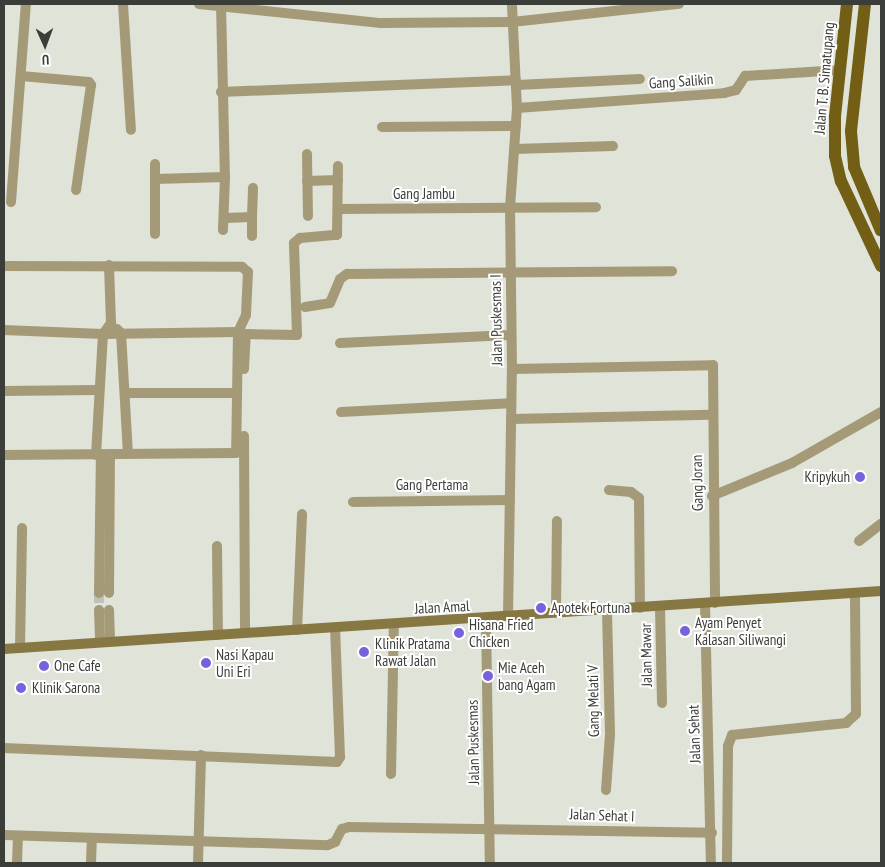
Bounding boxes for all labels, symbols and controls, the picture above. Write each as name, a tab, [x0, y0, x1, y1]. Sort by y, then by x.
north arrow	[20, 20, 70, 70]
street label: Jalan T. B. Simatupang	[810, 20, 838, 136]
text: U	[42, 51, 49, 69]
street label: Gang Salikin	[648, 70, 714, 92]
street label: Gang Jambu	[393, 185, 455, 203]
street label: Jalan Puskesmas I	[486, 274, 506, 366]
street label: Gang Joran	[688, 455, 706, 511]
place label: Kripykuh	[805, 468, 850, 486]
marker: Kripykuh	[854, 471, 866, 483]
street label: Gang Pertama	[396, 476, 468, 494]
street label: Jalan Amal	[414, 597, 470, 617]
place label: Apotek Fortuna	[551, 599, 631, 617]
marker: Apotek Fortuna	[535, 602, 547, 614]
place label: Ayam Penyet Kalasan Siliwangi	[695, 613, 786, 648]
place label: Hisana Fried Chicken	[469, 615, 533, 650]
street label: Jalan Mawar	[636, 623, 656, 687]
marker: Ayam Penyet Kalasan Siliwangi	[679, 625, 691, 637]
marker: Hisana Fried Chicken	[453, 627, 465, 639]
place label: Klinik Pratama Rawat Jalan	[375, 634, 450, 669]
place label: Nasi Kapau Uni Eri	[216, 645, 274, 680]
marker: Klinik Pratama Rawat Jalan	[357, 645, 371, 659]
place label: One Cafe	[54, 657, 101, 675]
marker: Nasi Kapau Uni Eri	[200, 657, 212, 669]
place label: Mie Aceh bang Agam	[498, 658, 556, 693]
marker: One Cafe	[38, 660, 50, 672]
street label: Gang Melati V	[583, 665, 603, 737]
marker: Mie Aceh bang Agam	[482, 670, 494, 682]
place label: Klinik Sarona	[32, 679, 101, 697]
marker: Klinik Sarona	[14, 681, 28, 695]
street label: Jalan Puskesmas	[463, 700, 483, 784]
street label: Jalan Sehat	[684, 705, 704, 763]
street label: Jalan Sehat I	[569, 805, 635, 825]

